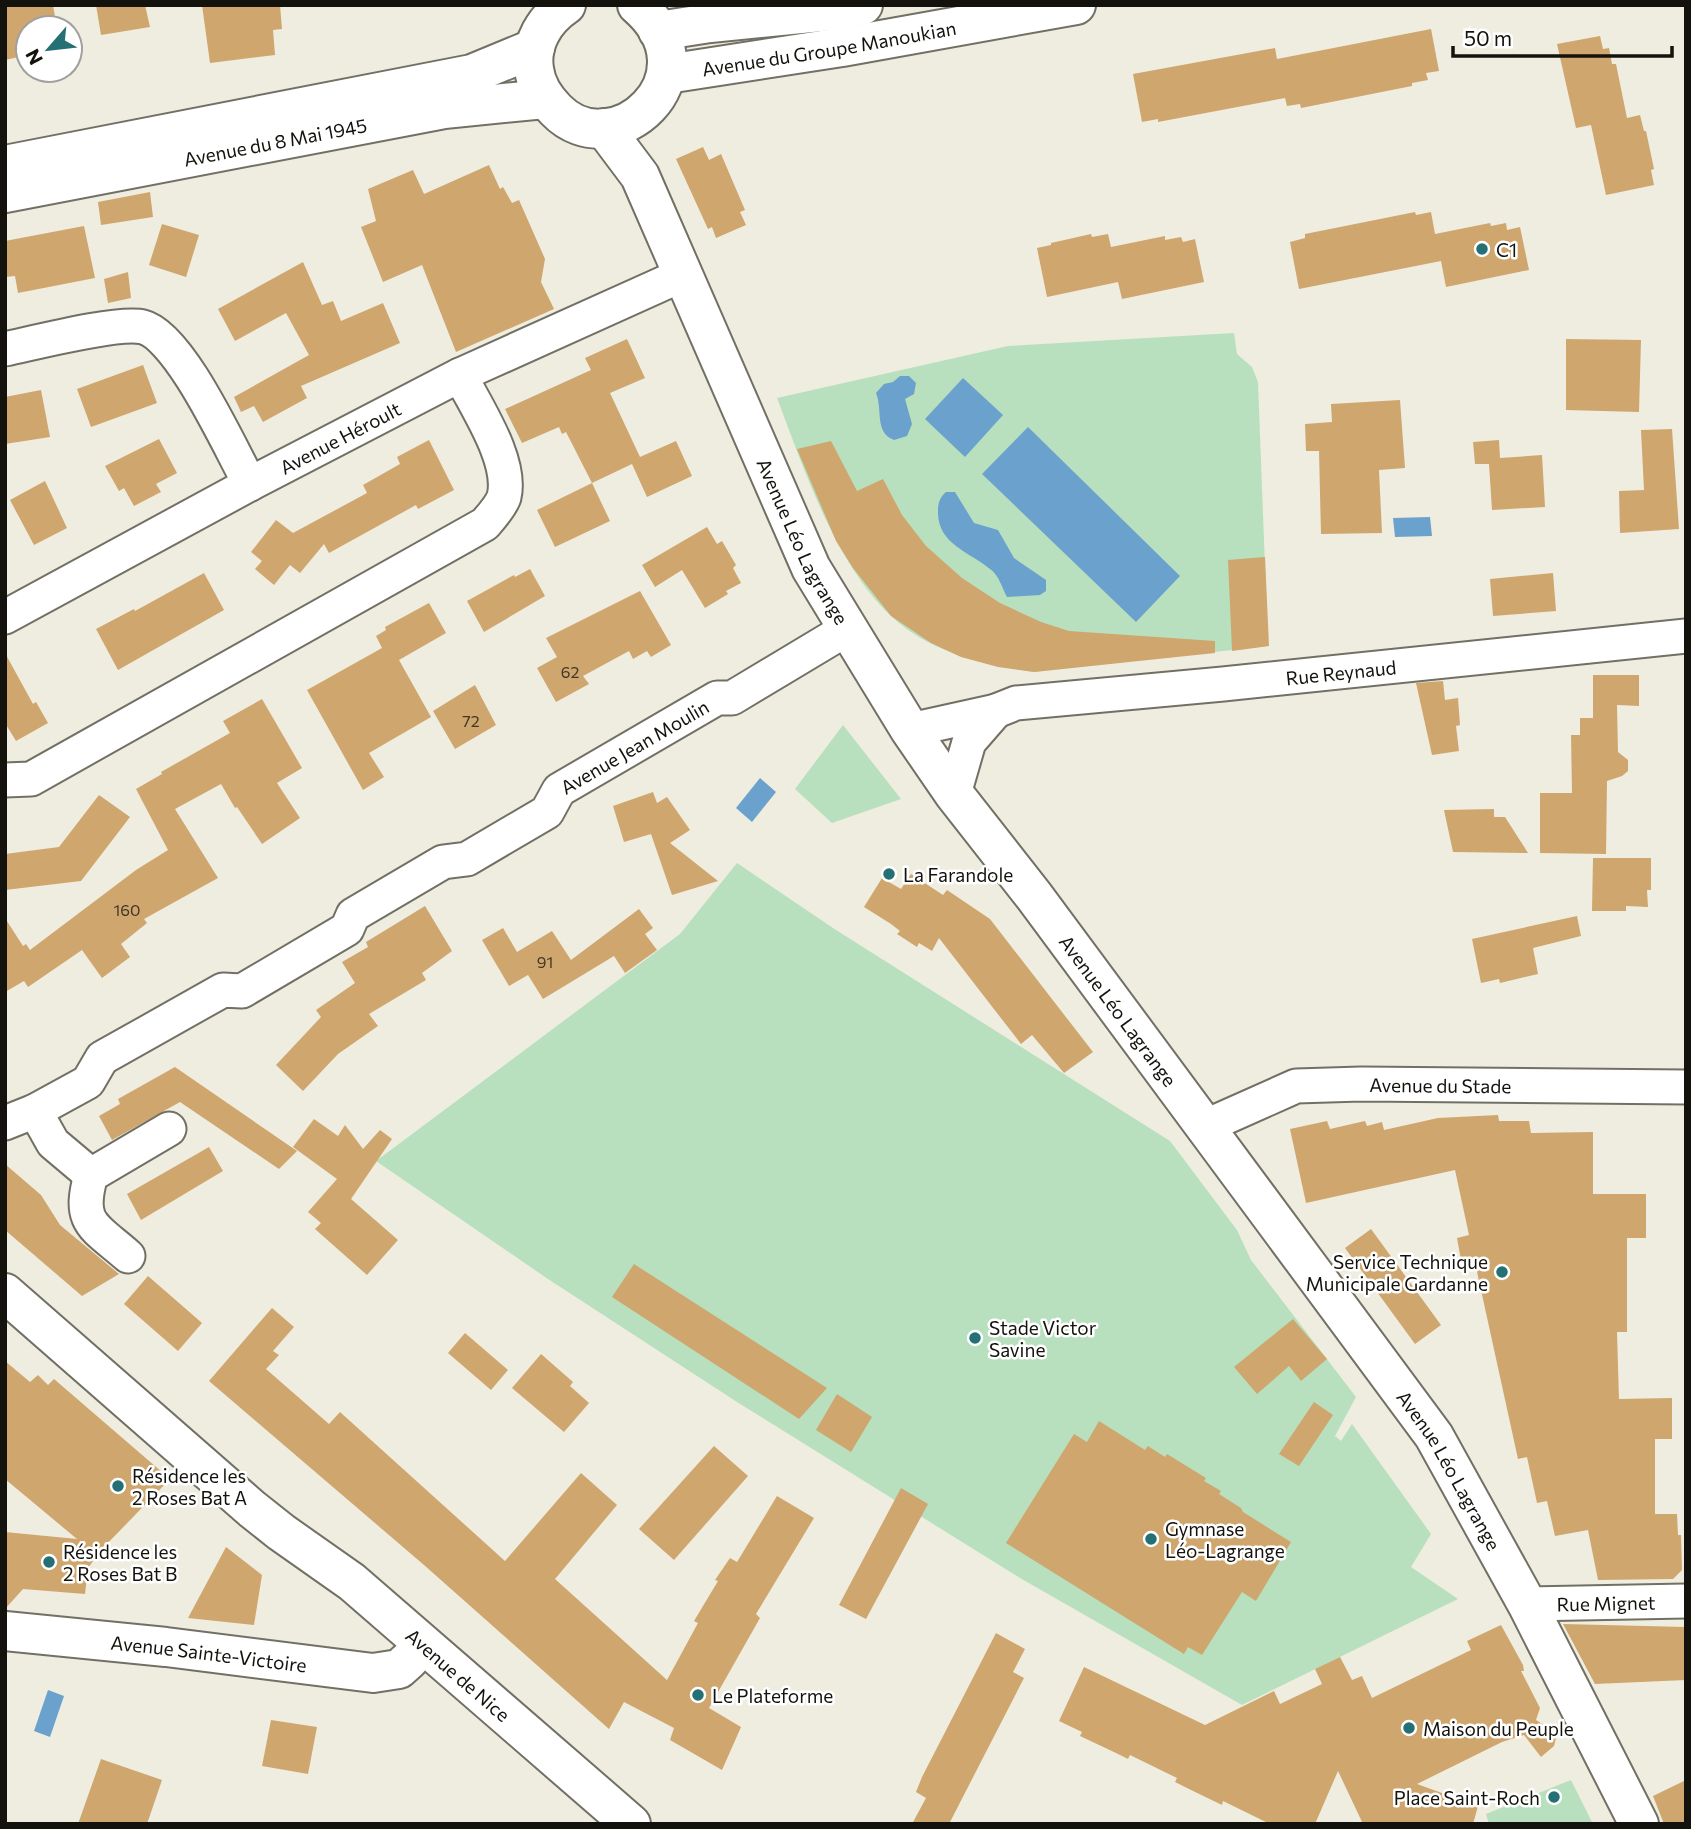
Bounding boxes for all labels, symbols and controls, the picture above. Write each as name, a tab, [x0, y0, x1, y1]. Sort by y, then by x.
north arrow	[14, 14, 84, 84]
scale bar	[1453, 14, 1672, 58]
street label: Avenue du Groupe Manoukian	[700, 15, 958, 80]
text: 50 m	[1464, 25, 1512, 50]
text: N	[20, 46, 47, 69]
street label: Avenue du 8 Mai 1945	[182, 113, 369, 170]
place label: C1	[1496, 238, 1517, 261]
marker: C1	[1474, 241, 1490, 257]
street label: Avenue Héroult	[275, 396, 404, 478]
street label: Avenue Léo Lagrange	[753, 454, 854, 628]
street label: Rue Reynaud	[1284, 655, 1397, 689]
house number: 62	[561, 662, 579, 681]
street label: Avenue Jean Moulin	[556, 694, 712, 798]
house number: 72	[462, 711, 480, 730]
place label: La Farandole	[903, 863, 1013, 886]
marker: La Farandole	[881, 866, 897, 882]
house number: 160	[114, 900, 141, 919]
street label: Avenue Léo Lagrange	[1055, 930, 1182, 1090]
house number: 91	[537, 952, 553, 971]
street label: Avenue du Stade	[1369, 1073, 1511, 1097]
place label: Service Technique Municipale Gardanne	[1306, 1250, 1488, 1295]
marker: Service Technique Municipale Gardanne	[1494, 1264, 1510, 1280]
place label: Stade Victor Savine	[989, 1316, 1097, 1361]
marker: Stade Victor Savine	[967, 1330, 983, 1346]
street label: Avenue Léo Lagrange	[1393, 1386, 1506, 1554]
place label: Résidence les 2 Roses Bat A	[132, 1464, 247, 1509]
marker: Résidence les 2 Roses Bat A	[110, 1478, 126, 1494]
place label: Gymnase Léo-Lagrange	[1165, 1517, 1285, 1562]
marker: Gymnase Léo-Lagrange	[1143, 1531, 1159, 1547]
place label: Résidence les 2 Roses Bat B	[63, 1540, 177, 1585]
marker: Résidence les 2 Roses Bat B	[41, 1554, 57, 1570]
street label: Rue Mignet	[1556, 1590, 1656, 1615]
street label: Avenue de Nice	[402, 1623, 515, 1726]
street label: Avenue Sainte-Victoire	[110, 1630, 308, 1676]
place label: Le Plateforme	[712, 1684, 833, 1707]
marker: Le Plateforme	[690, 1687, 706, 1703]
place label: Maison du Peuple	[1423, 1717, 1574, 1740]
marker: Maison du Peuple	[1401, 1720, 1417, 1736]
place label: Place Saint-Roch	[1394, 1786, 1540, 1809]
marker: Place Saint-Roch	[1546, 1789, 1562, 1805]

